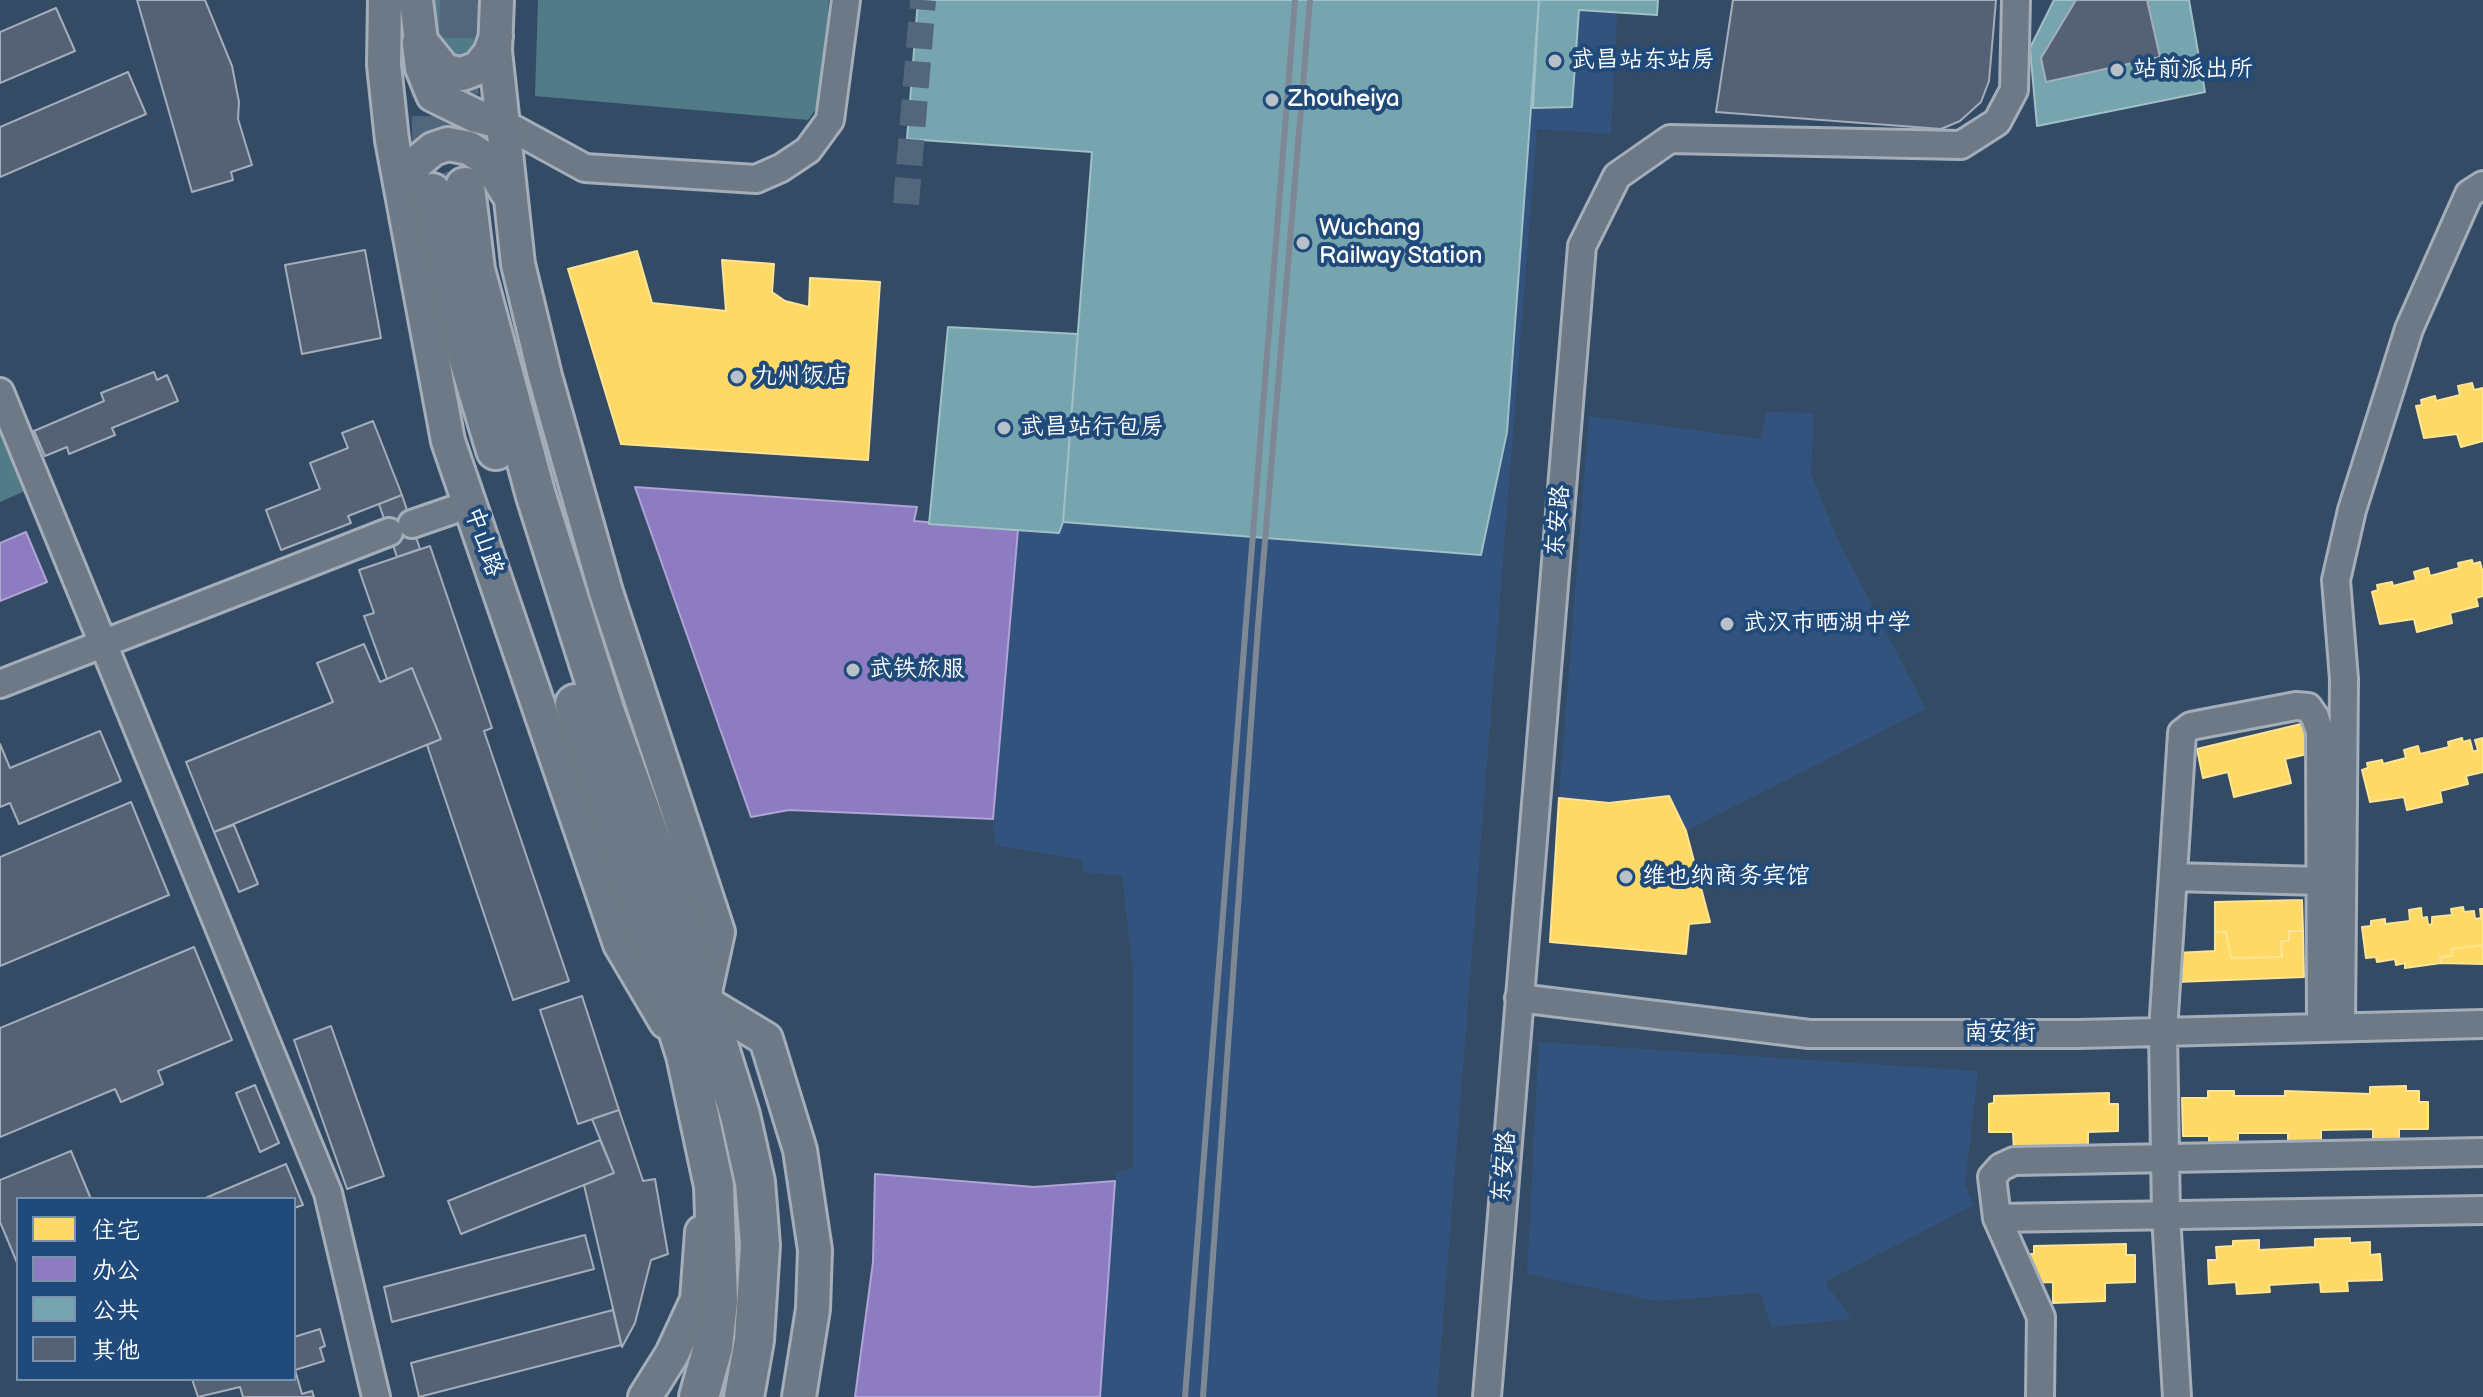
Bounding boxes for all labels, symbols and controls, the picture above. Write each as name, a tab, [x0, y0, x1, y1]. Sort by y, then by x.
place label: 武昌站东站房	[1571, 47, 1715, 75]
marker: 武昌站东站房	[1546, 52, 1564, 70]
place label: 站前派出所	[2133, 56, 2253, 84]
marker: 站前派出所	[2108, 61, 2126, 79]
place label: Zhouheiya	[1288, 86, 1400, 114]
marker: Zhouheiya	[1263, 91, 1281, 109]
place label: Wuchang Railway Station	[1319, 215, 1482, 271]
marker: Wuchang Railway Station	[1294, 234, 1312, 252]
place label: 九州饭店	[753, 363, 849, 391]
marker: 九州饭店	[728, 368, 746, 386]
place label: 武昌站行包房	[1020, 414, 1164, 442]
marker: 武昌站行包房	[995, 419, 1013, 437]
street label: 东安路	[1542, 484, 1576, 558]
street label: 中山路	[458, 503, 508, 581]
place label: 武汉市晒湖中学	[1743, 610, 1911, 638]
marker: 武汉市晒湖中学	[1718, 615, 1736, 633]
place label: 武铁旅服	[869, 656, 965, 684]
marker: 武铁旅服	[844, 661, 862, 679]
place label: 维也纳商务宾馆	[1642, 863, 1810, 891]
marker: 维也纳商务宾馆	[1617, 868, 1635, 886]
street label: 南安街	[1964, 1020, 2036, 1048]
street label: 东安路	[1488, 1130, 1522, 1204]
legend	[16, 1197, 296, 1381]
text: 住宅	[92, 1216, 140, 1245]
text: 办公	[92, 1256, 140, 1285]
text: 公共	[92, 1296, 140, 1325]
text: 其他	[92, 1336, 140, 1365]

